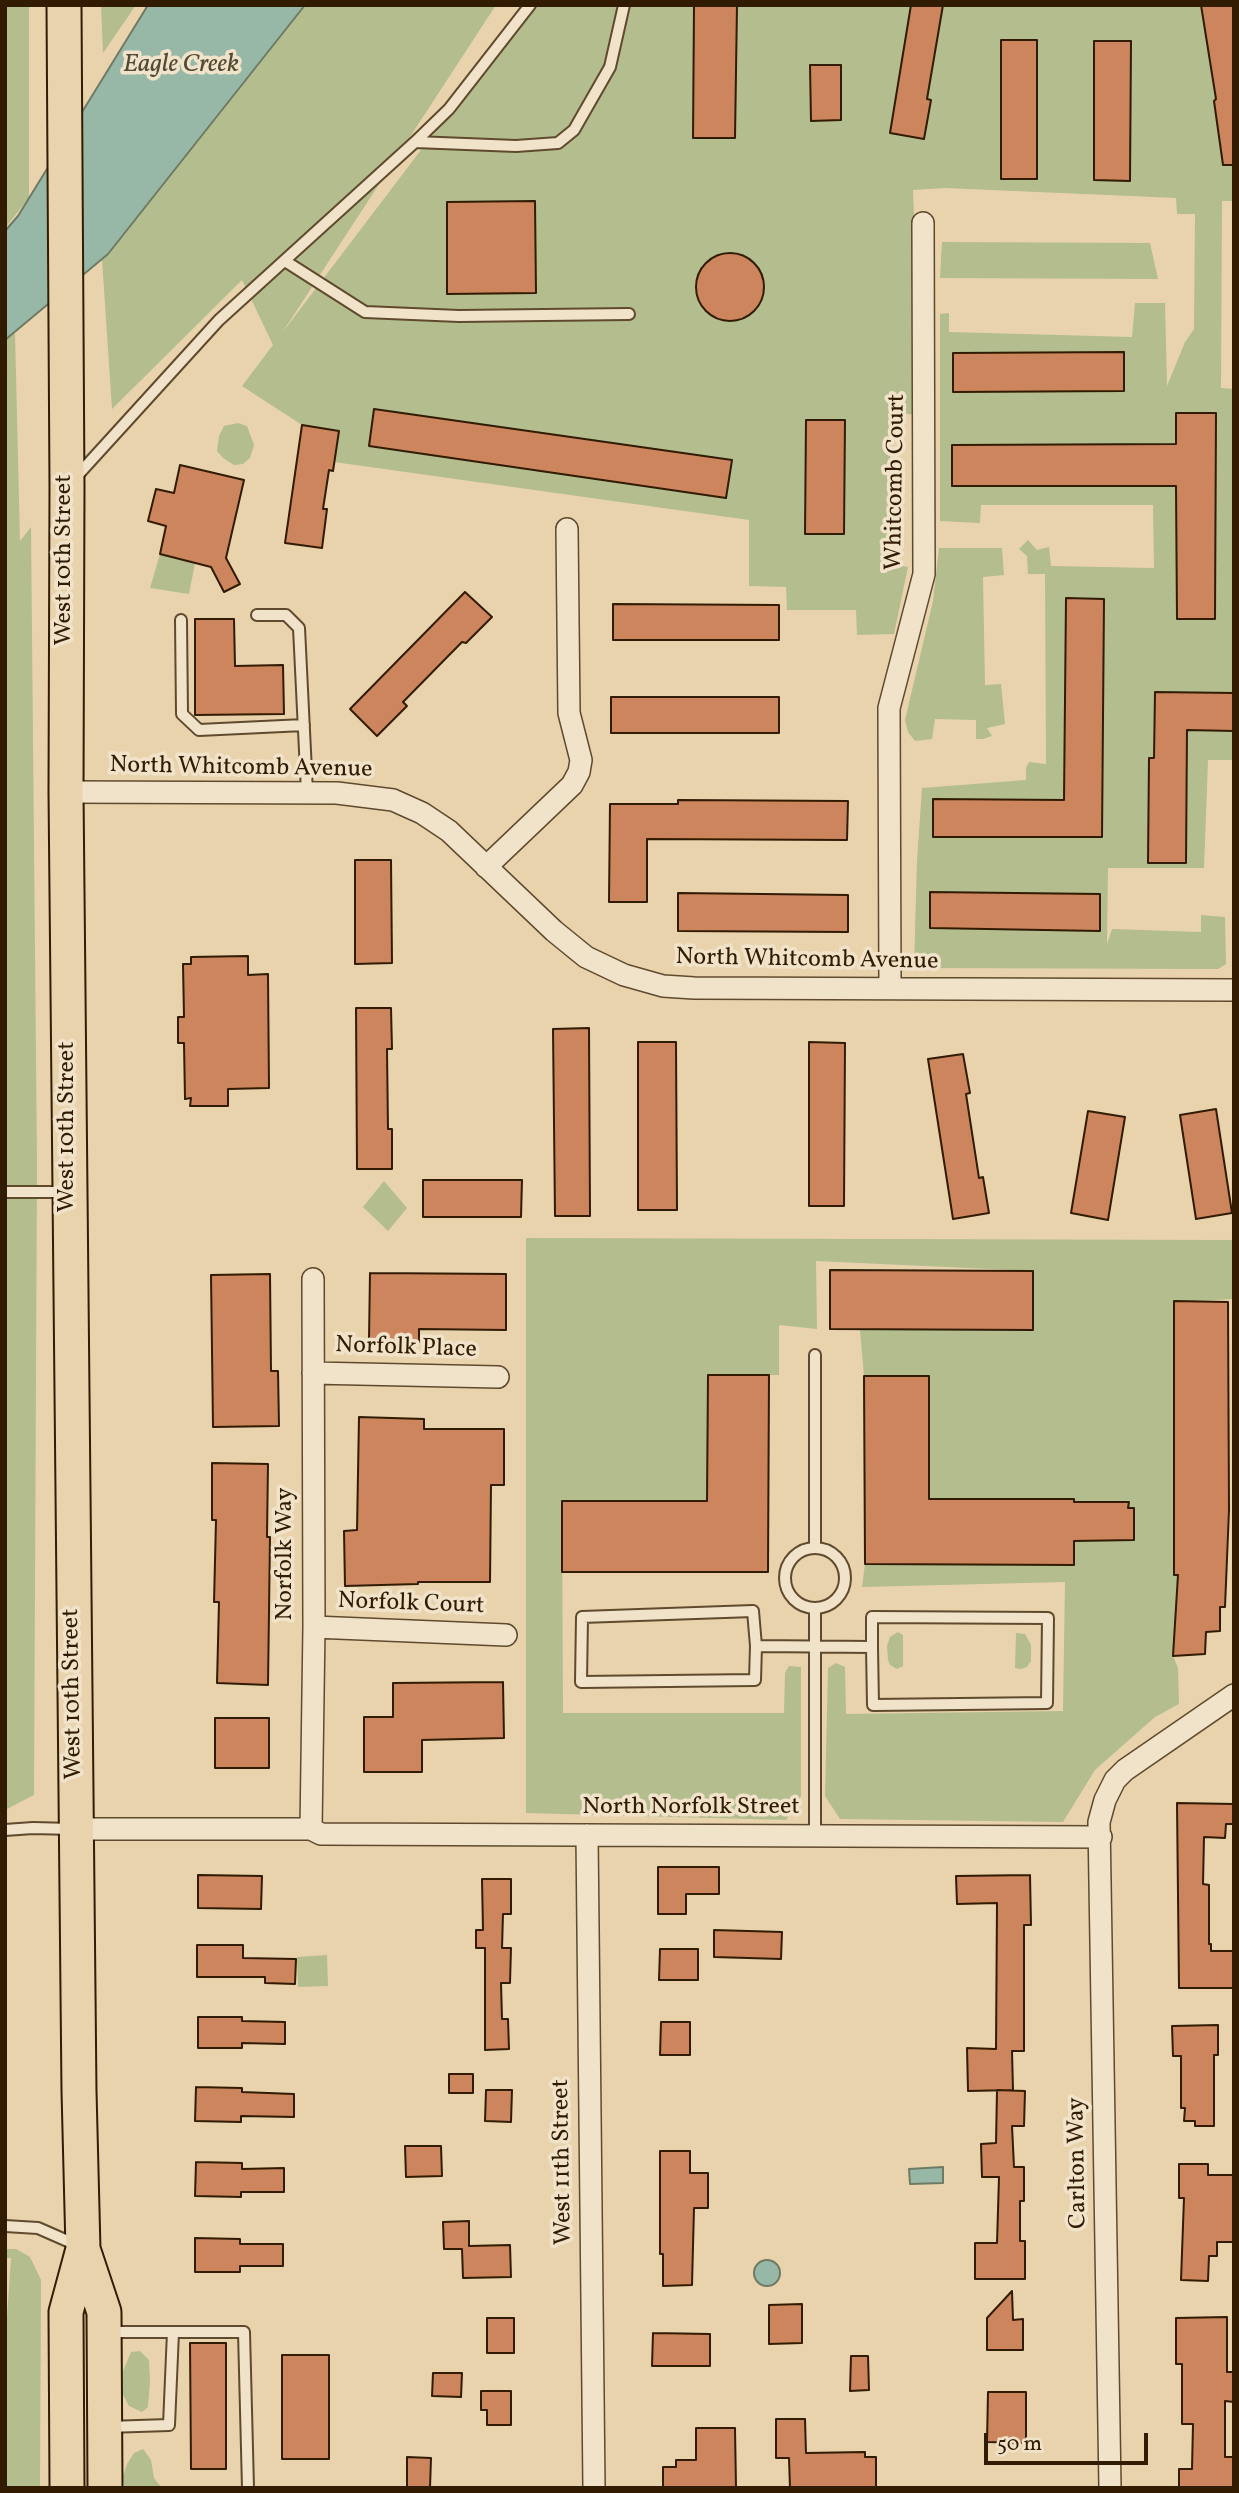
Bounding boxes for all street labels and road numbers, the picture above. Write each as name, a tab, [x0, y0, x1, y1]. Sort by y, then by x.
street label: Whitcomb Court	[881, 393, 913, 571]
street label: West 10th Street	[52, 474, 80, 646]
street label: North Whitcomb Avenue	[109, 752, 373, 786]
street label: North Whitcomb Avenue	[675, 944, 939, 978]
street label: West 10th Street	[55, 1041, 83, 1213]
street label: Norfolk Place	[335, 1332, 477, 1366]
street label: Norfolk Way	[273, 1487, 301, 1621]
street label: Norfolk Court	[337, 1588, 485, 1622]
street label: West 10th Street	[58, 1608, 90, 1780]
street label: North Norfolk Street	[582, 1795, 800, 1823]
street label: West 11th Street	[548, 2079, 580, 2245]
street label: Carlton Way	[1063, 2097, 1095, 2229]

